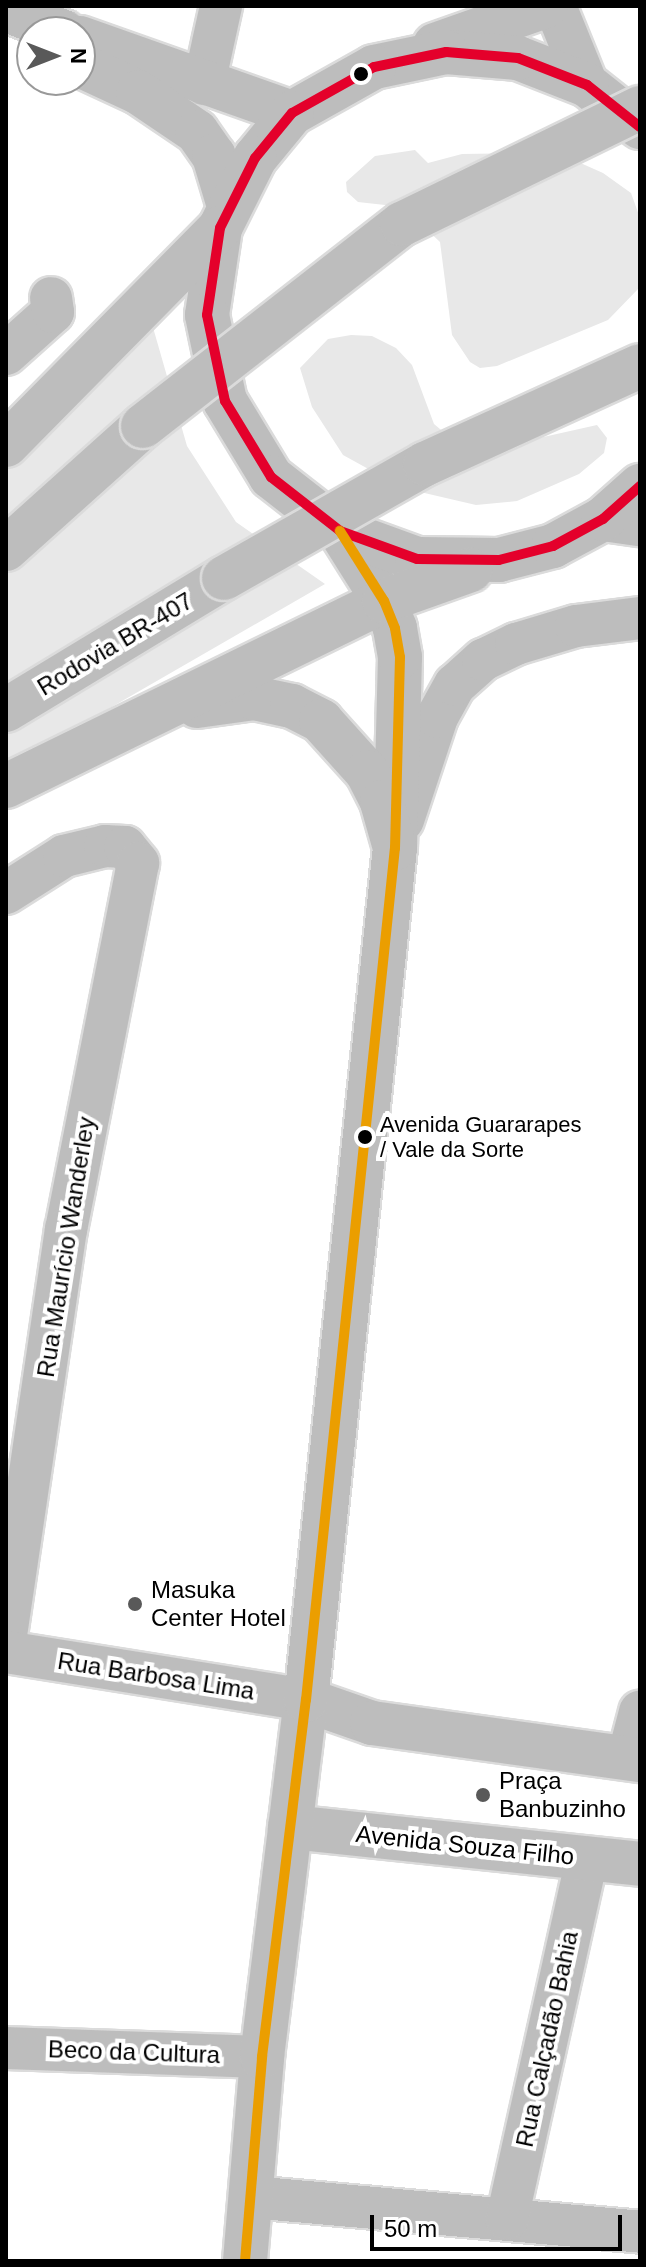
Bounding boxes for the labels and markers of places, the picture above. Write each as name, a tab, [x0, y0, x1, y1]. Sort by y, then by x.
unlabelled marker	[353, 66, 369, 82]
place label: Avenida Guararapes / Vale da Sorte	[380, 1111, 581, 1162]
marker: Avenida Guararapes / Vale da Sorte	[357, 1129, 373, 1145]
place label: Masuka Center Hotel	[151, 1576, 286, 1632]
marker: Masuka Center Hotel	[126, 1595, 144, 1613]
place label: Praça Banbuzinho	[499, 1767, 626, 1823]
marker: Praça Banbuzinho	[474, 1786, 492, 1804]

